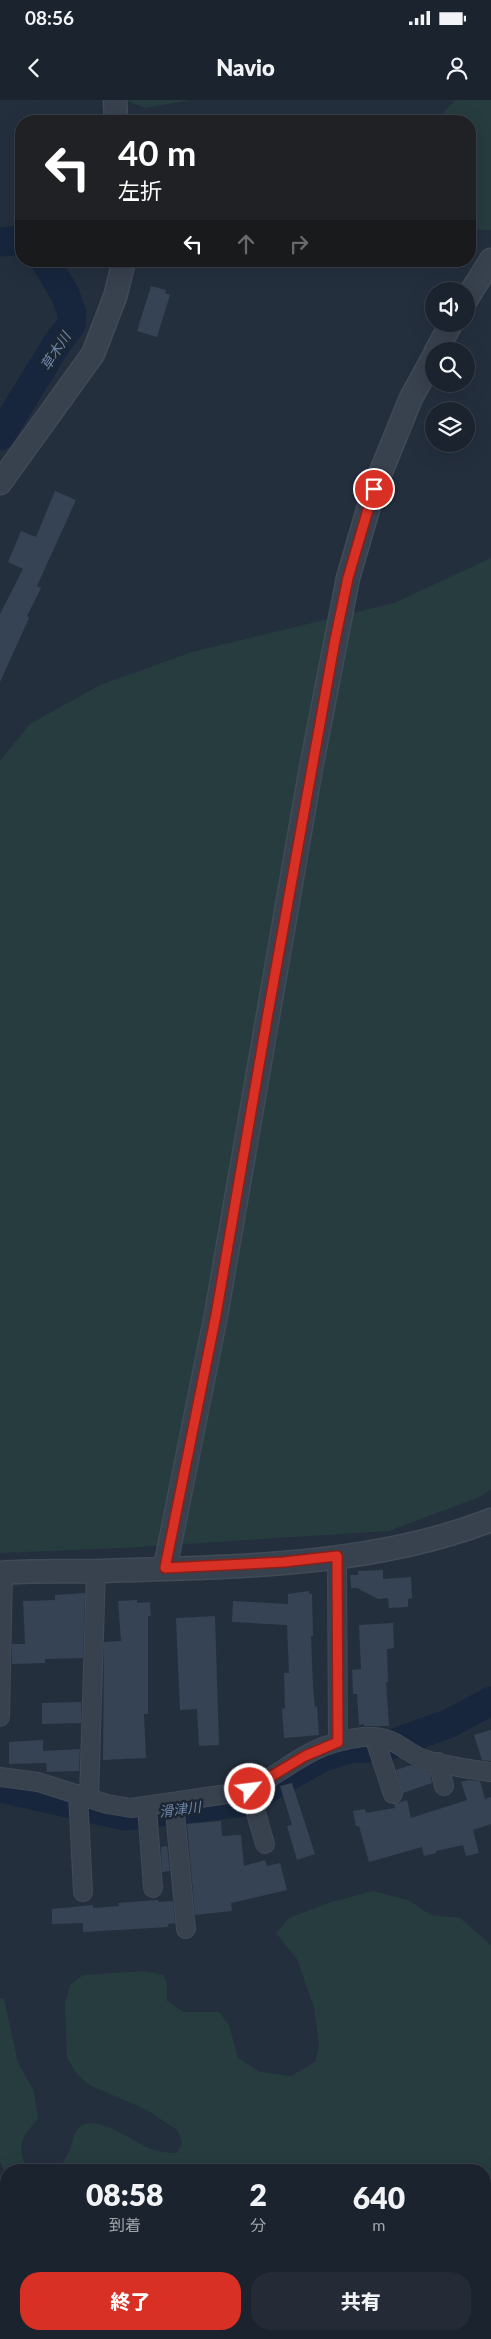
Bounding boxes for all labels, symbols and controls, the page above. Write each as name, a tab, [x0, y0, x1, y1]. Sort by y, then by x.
text: 08:56	[25, 6, 74, 29]
icon: back	[20, 54, 48, 82]
text: Navio	[216, 54, 275, 81]
icon: person	[443, 54, 471, 82]
text: 40 m	[118, 131, 196, 173]
icon: left	[35, 135, 100, 200]
text: 左折	[118, 177, 162, 204]
icon: left	[179, 230, 207, 258]
icon: ahead	[232, 230, 260, 258]
icon: right	[285, 230, 313, 258]
map controls	[425, 282, 475, 452]
button: sound	[425, 282, 475, 332]
water label: 草木川	[36, 327, 75, 373]
button: search	[425, 342, 475, 392]
button: layers	[425, 402, 475, 452]
pin	[353, 468, 395, 510]
icon: arrive	[360, 475, 388, 503]
position arrow	[223, 1762, 275, 1814]
water label: 滑津川	[158, 1798, 204, 1820]
text: 08:58	[86, 2176, 164, 2212]
text: 2	[249, 2176, 267, 2212]
text: 640	[353, 2179, 405, 2215]
text: 到着	[109, 2215, 141, 2234]
text: 分	[250, 2215, 266, 2234]
text: m	[372, 2215, 386, 2234]
button: 終了	[20, 2272, 241, 2330]
button: 共有	[251, 2272, 471, 2330]

